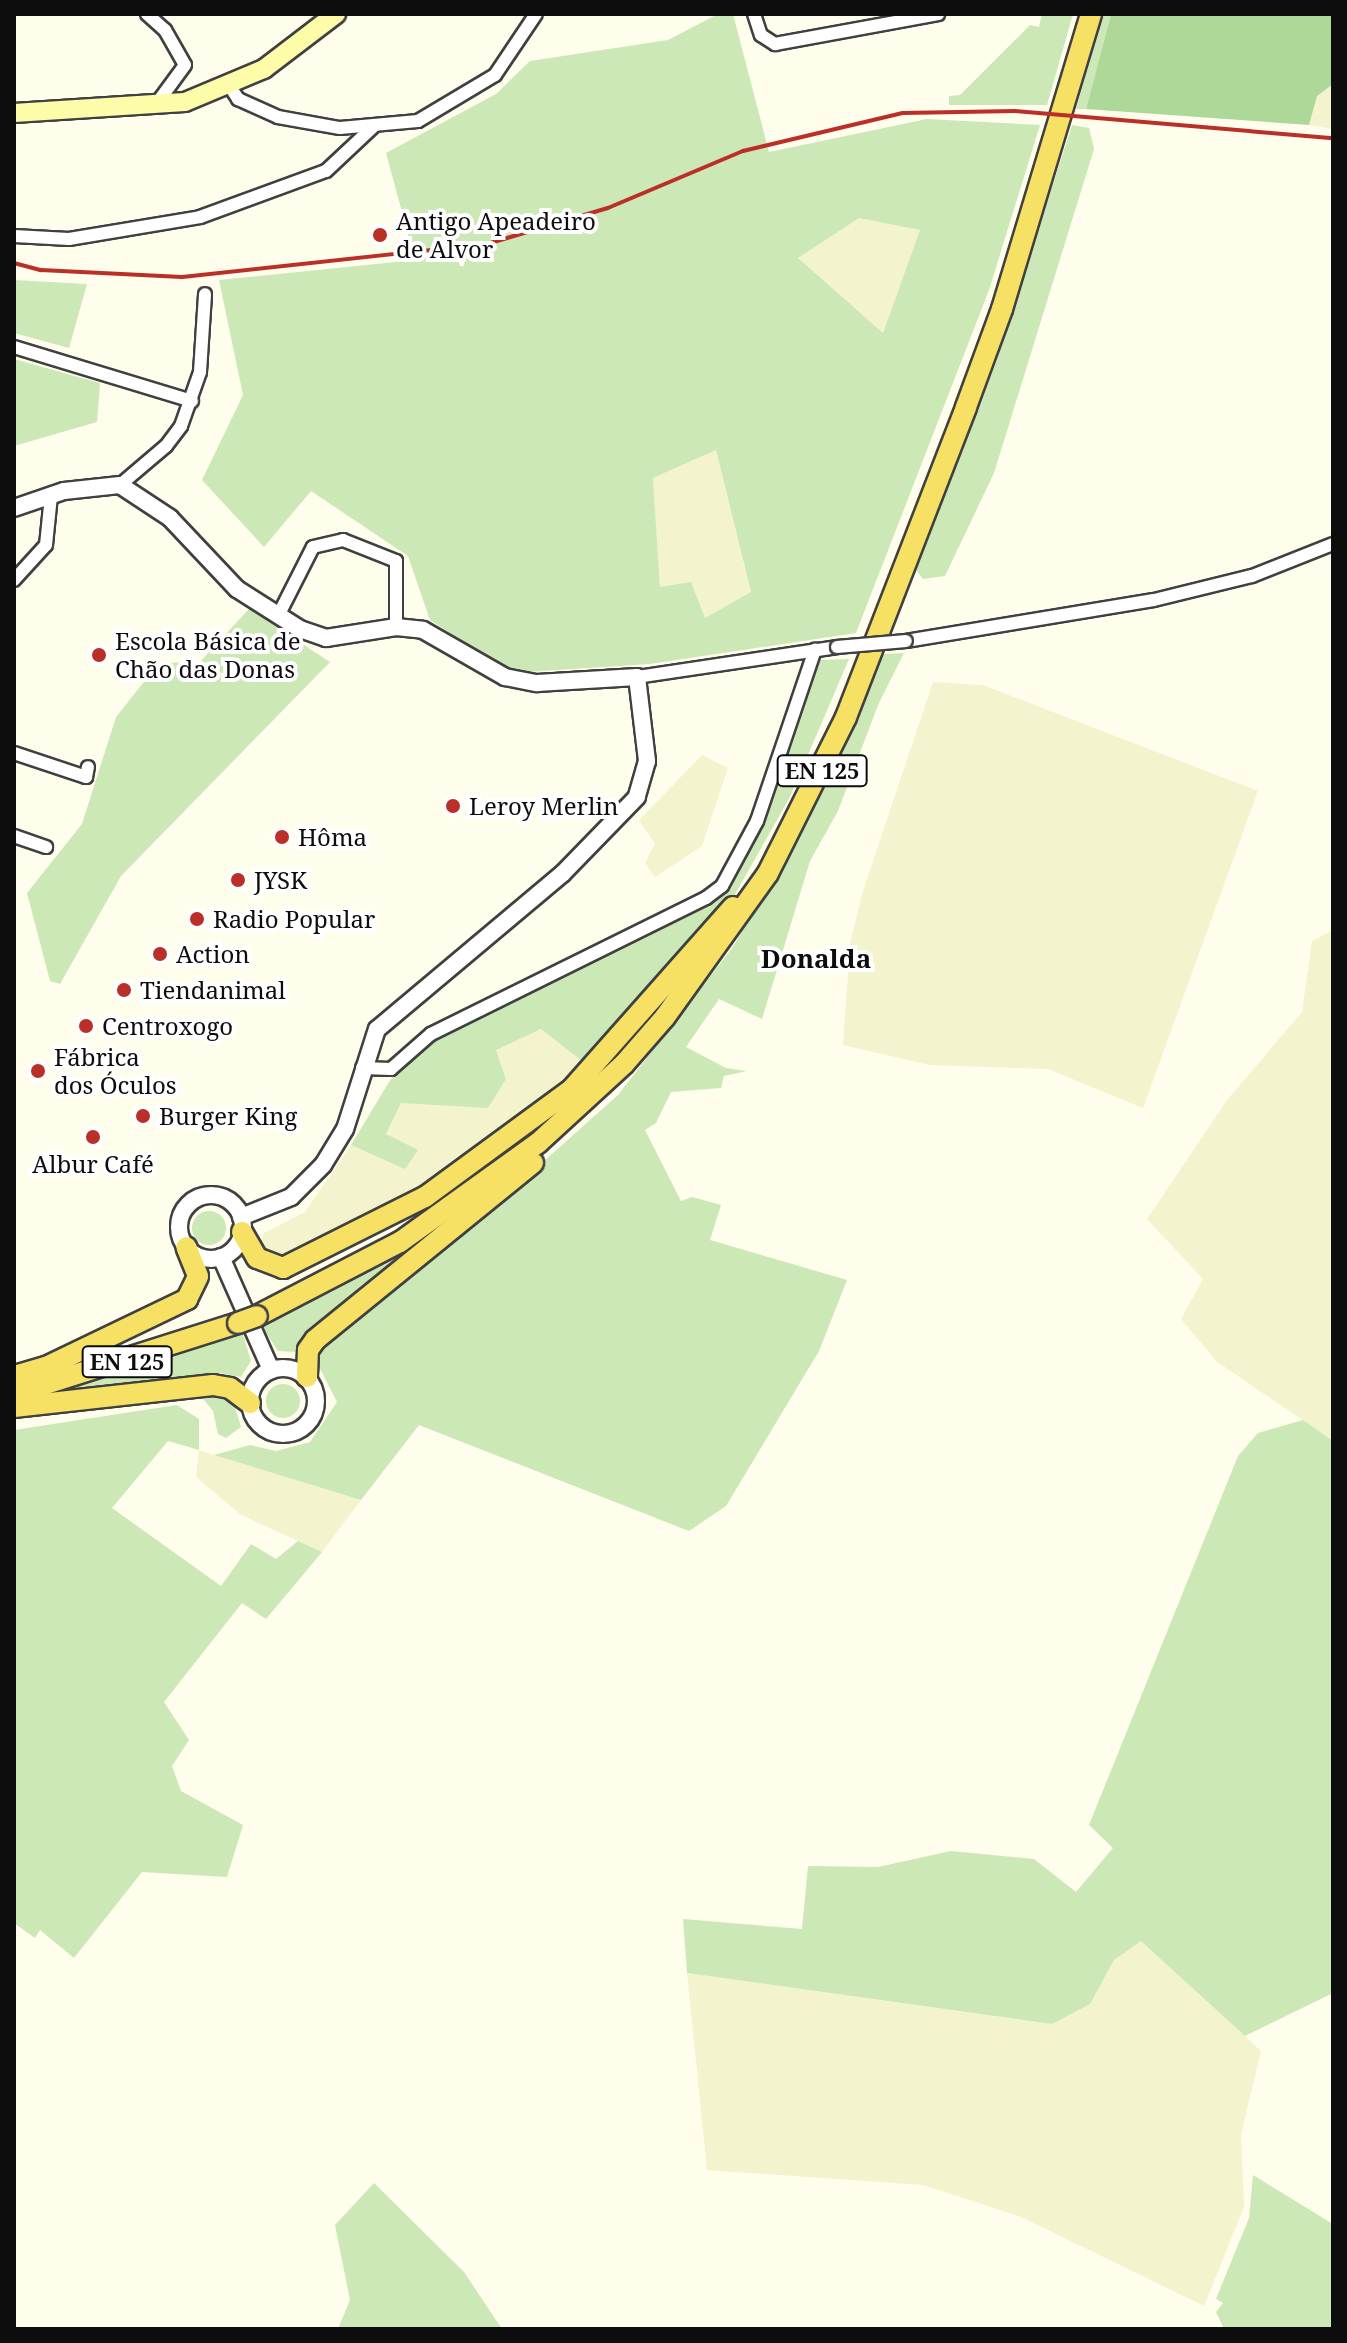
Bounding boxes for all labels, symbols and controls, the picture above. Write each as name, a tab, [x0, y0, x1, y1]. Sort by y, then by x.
place label: Antigo Apeadeiro de Alvor	[396, 207, 596, 263]
marker: Antigo Apeadeiro de Alvor	[371, 226, 389, 244]
place label: Escola Básica de Chão das Donas	[115, 627, 300, 683]
marker: Escola Básica de Chão das Donas	[90, 646, 108, 664]
road number: EN 125	[776, 753, 868, 789]
place label: Leroy Merlin	[469, 792, 619, 820]
marker: Leroy Merlin	[444, 797, 462, 815]
place label: Hôma	[298, 823, 367, 851]
marker: Hôma	[273, 828, 291, 846]
place label: JYSK	[254, 866, 307, 894]
marker: JYSK	[229, 871, 247, 889]
place label: Radio Popular	[213, 905, 375, 933]
marker: Radio Popular	[188, 910, 206, 928]
place label: Action	[176, 940, 250, 968]
district label: Donalda	[761, 943, 871, 975]
marker: Action	[151, 945, 169, 963]
place label: Tiendanimal	[140, 976, 286, 1004]
marker: Tiendanimal	[115, 981, 133, 999]
place label: Centroxogo	[102, 1012, 233, 1040]
marker: Centroxogo	[77, 1017, 95, 1035]
place label: Fábrica dos Óculos	[54, 1043, 177, 1099]
marker: Fábrica dos Óculos	[29, 1062, 47, 1080]
place label: Burger King	[159, 1102, 297, 1130]
marker: Burger King	[134, 1107, 152, 1125]
marker: Albur Café	[84, 1128, 102, 1146]
place label: Albur Café	[32, 1150, 154, 1178]
road number: EN 125	[81, 1344, 173, 1380]

